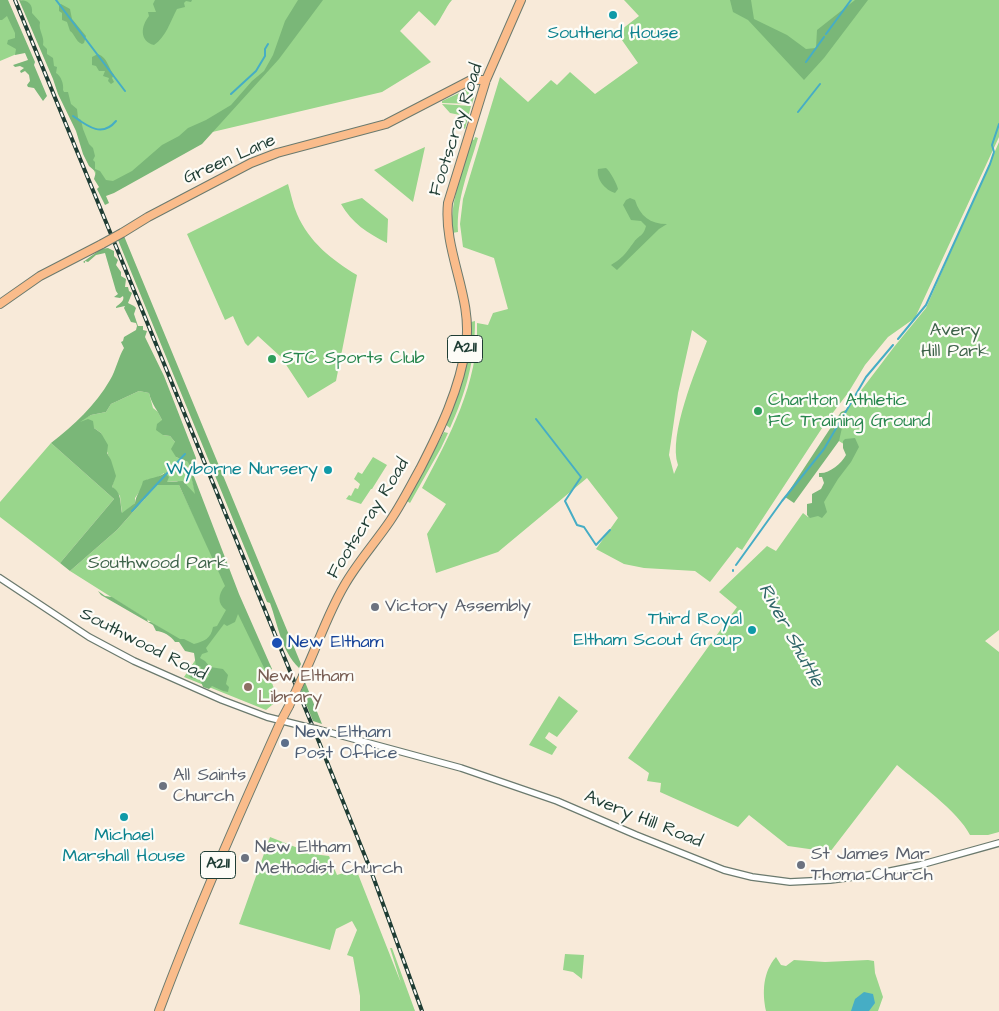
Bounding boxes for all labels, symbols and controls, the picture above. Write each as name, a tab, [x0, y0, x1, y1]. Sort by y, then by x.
marker: Southend House	[607, 9, 619, 21]
place label: Southend House	[547, 23, 679, 45]
street label: Footscray Road	[425, 61, 489, 199]
street label: Green Lane	[181, 130, 279, 190]
park label: Avery Hill Park	[921, 320, 989, 362]
road number: A211	[448, 336, 482, 362]
place label: STC Sports Club	[282, 348, 425, 370]
marker: STC Sports Club	[266, 353, 278, 365]
place label: Charlton Athletic FC Training Ground	[768, 390, 931, 432]
marker: Charlton Athletic FC Training Ground	[752, 405, 764, 417]
street label: Footscray Road	[323, 455, 415, 583]
place label: Wyborne Nursery	[166, 459, 318, 481]
marker: Wyborne Nursery	[322, 464, 334, 476]
park label: Southwood Park	[88, 553, 228, 575]
water label: River Shuttle	[752, 580, 828, 692]
place label: Victory Assembly	[385, 596, 531, 618]
marker: Victory Assembly	[369, 601, 381, 613]
street label: Southwood Road	[76, 604, 210, 686]
place label: Third Royal Eltham Scout Group	[574, 609, 742, 652]
marker: Third Royal Eltham Scout Group	[746, 624, 758, 636]
place label: New Eltham	[288, 632, 384, 654]
marker: New Eltham	[270, 636, 284, 650]
place label: New Eltham Library	[258, 666, 354, 709]
marker: New Eltham Library	[242, 681, 254, 693]
place label: New Eltham Post Office	[295, 722, 397, 764]
marker: New Eltham Post Office	[279, 737, 291, 749]
place label: All Saints Church	[173, 765, 246, 808]
marker: All Saints Church	[157, 780, 169, 792]
street label: Avery Hill Road	[581, 786, 705, 854]
marker: Michael Marshall House	[118, 811, 130, 823]
place label: Michael Marshall House	[63, 825, 185, 868]
place label: New Eltham Methodist Church	[255, 837, 402, 880]
place label: St James Mar Thoma Church	[811, 844, 933, 886]
road number: A211	[200, 852, 236, 878]
marker: New Eltham Methodist Church	[239, 852, 251, 864]
marker: St James Mar Thoma Church	[795, 859, 807, 871]

